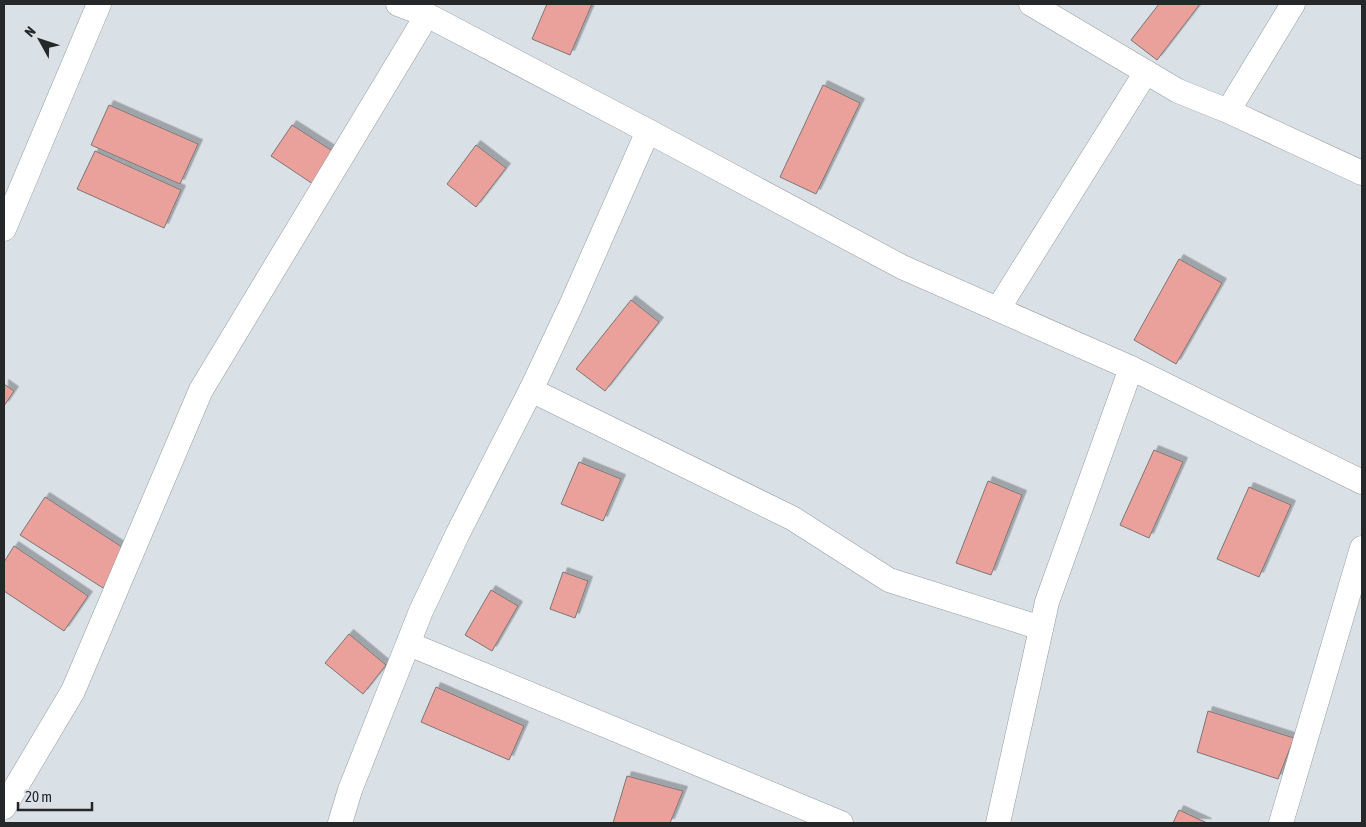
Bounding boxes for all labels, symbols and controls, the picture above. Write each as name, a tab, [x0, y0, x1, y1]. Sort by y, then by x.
north arrow	[15, 15, 65, 65]
text: N	[21, 23, 39, 40]
scale bar	[18, 780, 91, 812]
text: 20 m	[25, 788, 52, 805]

